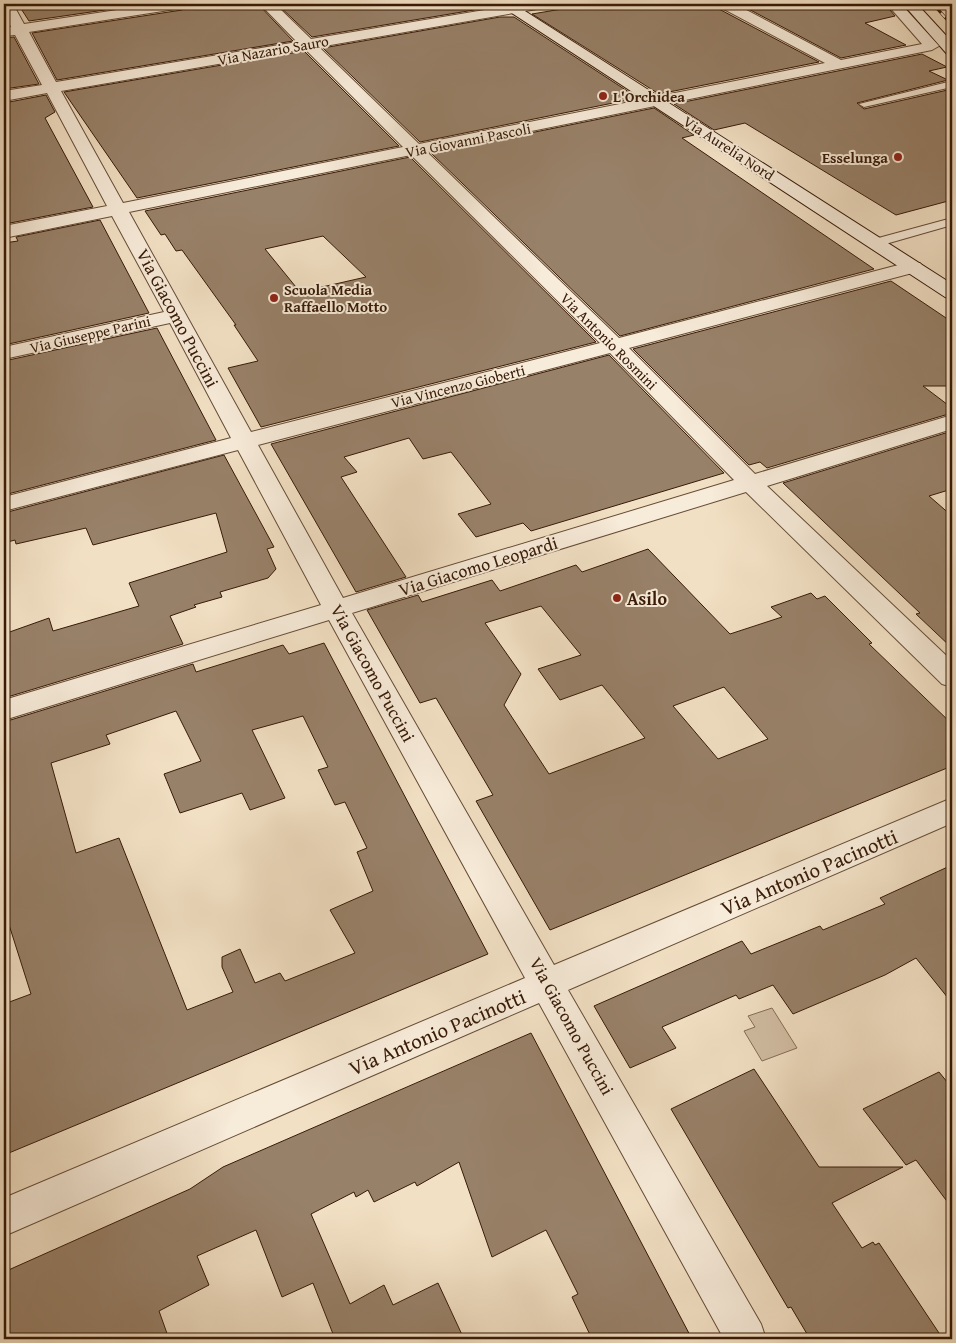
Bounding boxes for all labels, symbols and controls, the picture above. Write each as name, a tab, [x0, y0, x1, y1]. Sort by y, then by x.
street label: Via Nazario Sauro	[216, 30, 331, 70]
place label: L'Orchidea	[613, 86, 685, 107]
marker: L'Orchidea	[597, 90, 609, 102]
street label: Via Aurelia Nord	[679, 111, 779, 185]
street label: Via Giovanni Pascoli	[404, 118, 532, 162]
place label: Esselunga	[822, 147, 888, 168]
marker: Esselunga	[892, 151, 904, 163]
street label: Via Giacomo Puccini	[130, 244, 226, 392]
place label: Scuola Media Raffaello Motto	[284, 279, 387, 317]
street label: Via Antonio Rosmini	[556, 288, 662, 394]
marker: Scuola Media Raffaello Motto	[268, 292, 280, 304]
street label: Via Giuseppe Parini	[28, 310, 152, 358]
street label: Via Vincenzo Gioberti	[389, 359, 527, 413]
street label: Via Giacomo Leopardi	[395, 529, 561, 603]
place label: Asilo	[627, 585, 667, 612]
marker: Asilo	[611, 592, 623, 604]
street label: Via Giacomo Puccini	[324, 599, 422, 747]
street label: Via Antonio Pacinotti	[716, 821, 902, 923]
street label: Via Giacomo Puccini	[523, 952, 621, 1100]
street label: Via Antonio Pacinotti	[344, 981, 530, 1083]

